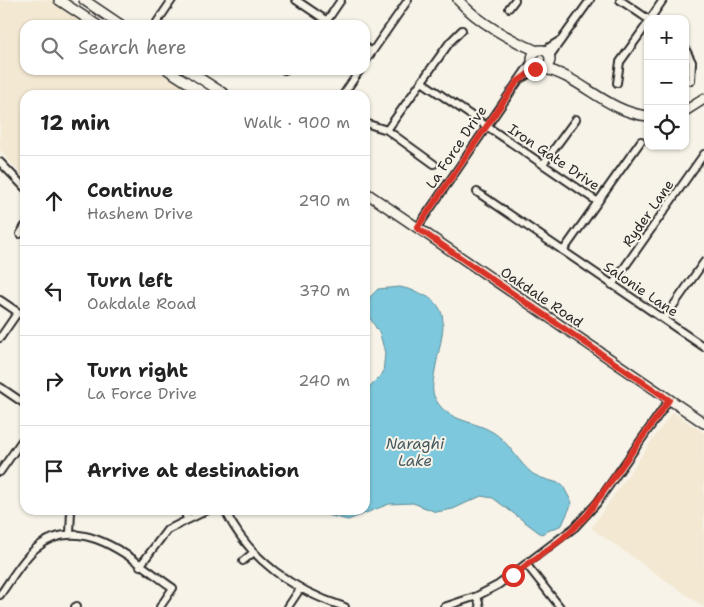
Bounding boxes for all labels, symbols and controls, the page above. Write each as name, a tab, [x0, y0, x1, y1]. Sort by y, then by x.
map controls	[644, 15, 689, 150]
button: +	[644, 15, 689, 60]
search box	[20, 20, 370, 75]
icon: search	[38, 34, 66, 62]
text: Search here	[78, 35, 187, 60]
route end	[524, 58, 547, 81]
button: −	[644, 60, 689, 105]
street label: La Force Drive	[422, 102, 490, 192]
button: locate	[644, 105, 689, 150]
text: 12 min	[40, 109, 110, 137]
text: Walk · 900 m	[243, 112, 350, 133]
street label: Iron Gate Drive	[505, 120, 603, 194]
street label: Ryder Lane	[618, 176, 678, 250]
text: Continue	[87, 178, 173, 203]
icon: ahead	[40, 187, 68, 215]
text: 290 m	[298, 190, 350, 211]
text: Hashem Drive	[87, 203, 193, 224]
street label: Salonie Lane	[600, 257, 682, 321]
street label: Oakdale Road	[497, 263, 587, 331]
text: Turn left	[87, 268, 173, 293]
icon: left	[40, 277, 68, 305]
text: 370 m	[299, 280, 350, 301]
text: Oakdale Road	[87, 293, 196, 314]
text: Turn right	[87, 358, 188, 383]
icon: right	[40, 367, 68, 395]
text: 240 m	[298, 370, 350, 391]
text: La Force Drive	[87, 383, 197, 404]
water label: Naraghi Lake	[386, 434, 445, 471]
icon: arrive	[40, 457, 68, 485]
text: Arrive at destination	[87, 458, 299, 483]
route start	[502, 564, 525, 587]

